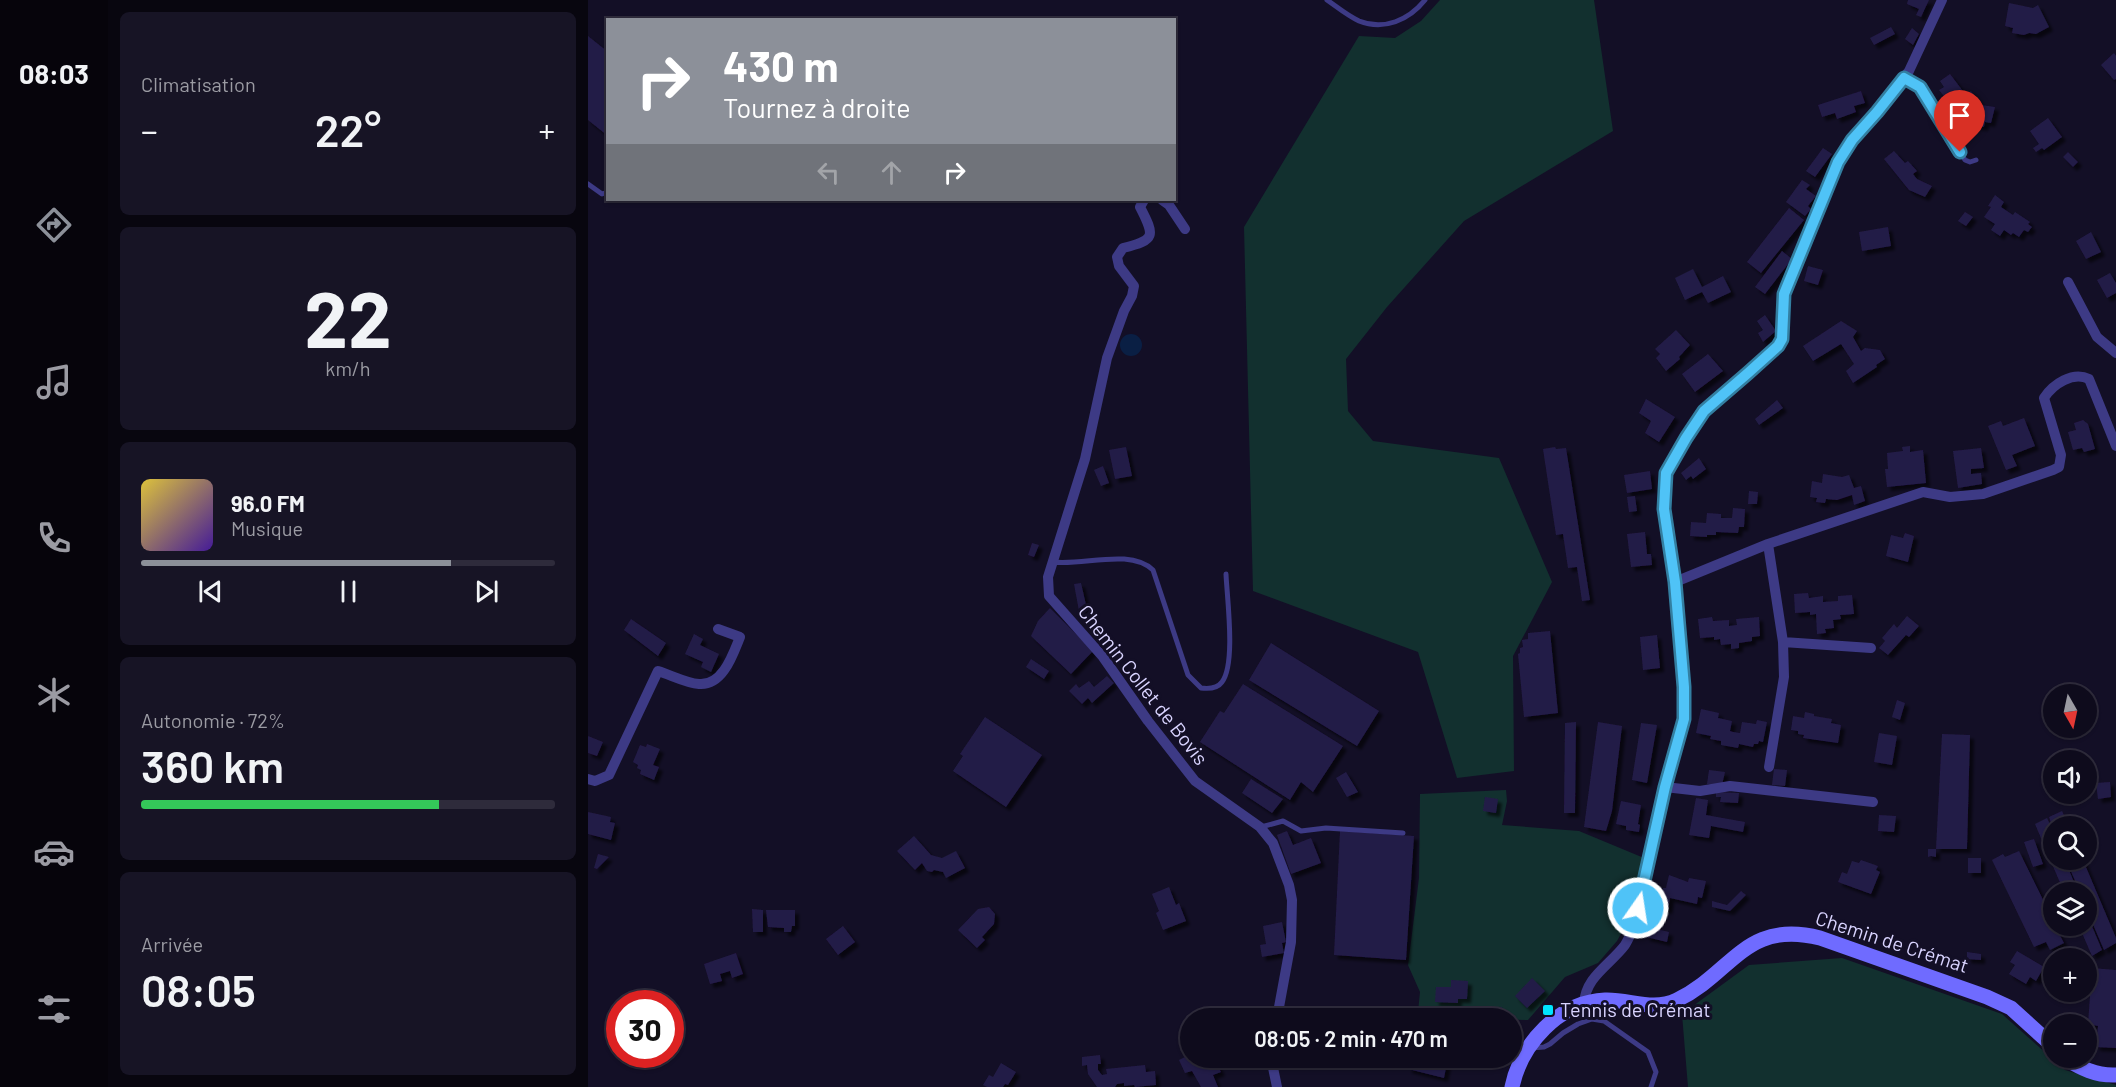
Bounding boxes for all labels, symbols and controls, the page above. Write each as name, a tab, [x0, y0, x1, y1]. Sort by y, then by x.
text: 430 m	[723, 40, 839, 90]
icon: right	[624, 42, 702, 120]
text: 08:03	[19, 57, 89, 89]
text: Climatisation	[141, 72, 256, 96]
pin	[1934, 90, 1985, 152]
text: Tournez à droite	[723, 91, 911, 123]
icon: arrive	[1943, 99, 1976, 132]
text: 22°	[315, 102, 381, 156]
text: −	[141, 110, 158, 150]
text: +	[538, 110, 555, 150]
icon: left	[812, 156, 845, 189]
icon: ahead	[875, 156, 908, 189]
icon: right	[938, 156, 971, 189]
icon: directions	[33, 204, 75, 246]
text: 22	[304, 270, 392, 364]
text: km/h	[325, 356, 371, 380]
icon: music	[33, 361, 75, 403]
text: 96.0 FM	[231, 490, 305, 516]
text: Musique	[231, 516, 303, 540]
icon: phone	[33, 517, 75, 559]
icon: previous	[194, 575, 227, 608]
icon: pause	[332, 575, 365, 608]
icon: next	[470, 575, 503, 608]
street label: Chemin Collet de Bovis	[1074, 599, 1214, 769]
icon: climate	[33, 674, 75, 716]
north arrow	[2043, 684, 2097, 738]
map controls	[2043, 684, 2097, 1068]
text: Autonomie · 72%	[141, 708, 285, 732]
text: 360 km	[141, 738, 284, 792]
button: sound	[2043, 750, 2097, 804]
button: search	[2043, 816, 2097, 870]
icon: car	[33, 831, 75, 873]
position arrow	[1606, 876, 1670, 940]
button: layers	[2043, 882, 2097, 936]
street label: Chemin de Crémat	[1813, 905, 1972, 977]
text: Arrivée	[141, 932, 203, 956]
button: +	[2043, 948, 2097, 1002]
text: 08:05	[141, 962, 256, 1016]
icon: filters	[33, 988, 75, 1030]
speed limit sign: 30	[606, 990, 684, 1068]
place label: Tennis de Crémat	[1560, 997, 1710, 1021]
marker: Tennis de Crémat	[1541, 1003, 1555, 1017]
button: −	[2043, 1014, 2097, 1068]
text: 08:05 · 2 min · 470 m	[1254, 1025, 1448, 1051]

